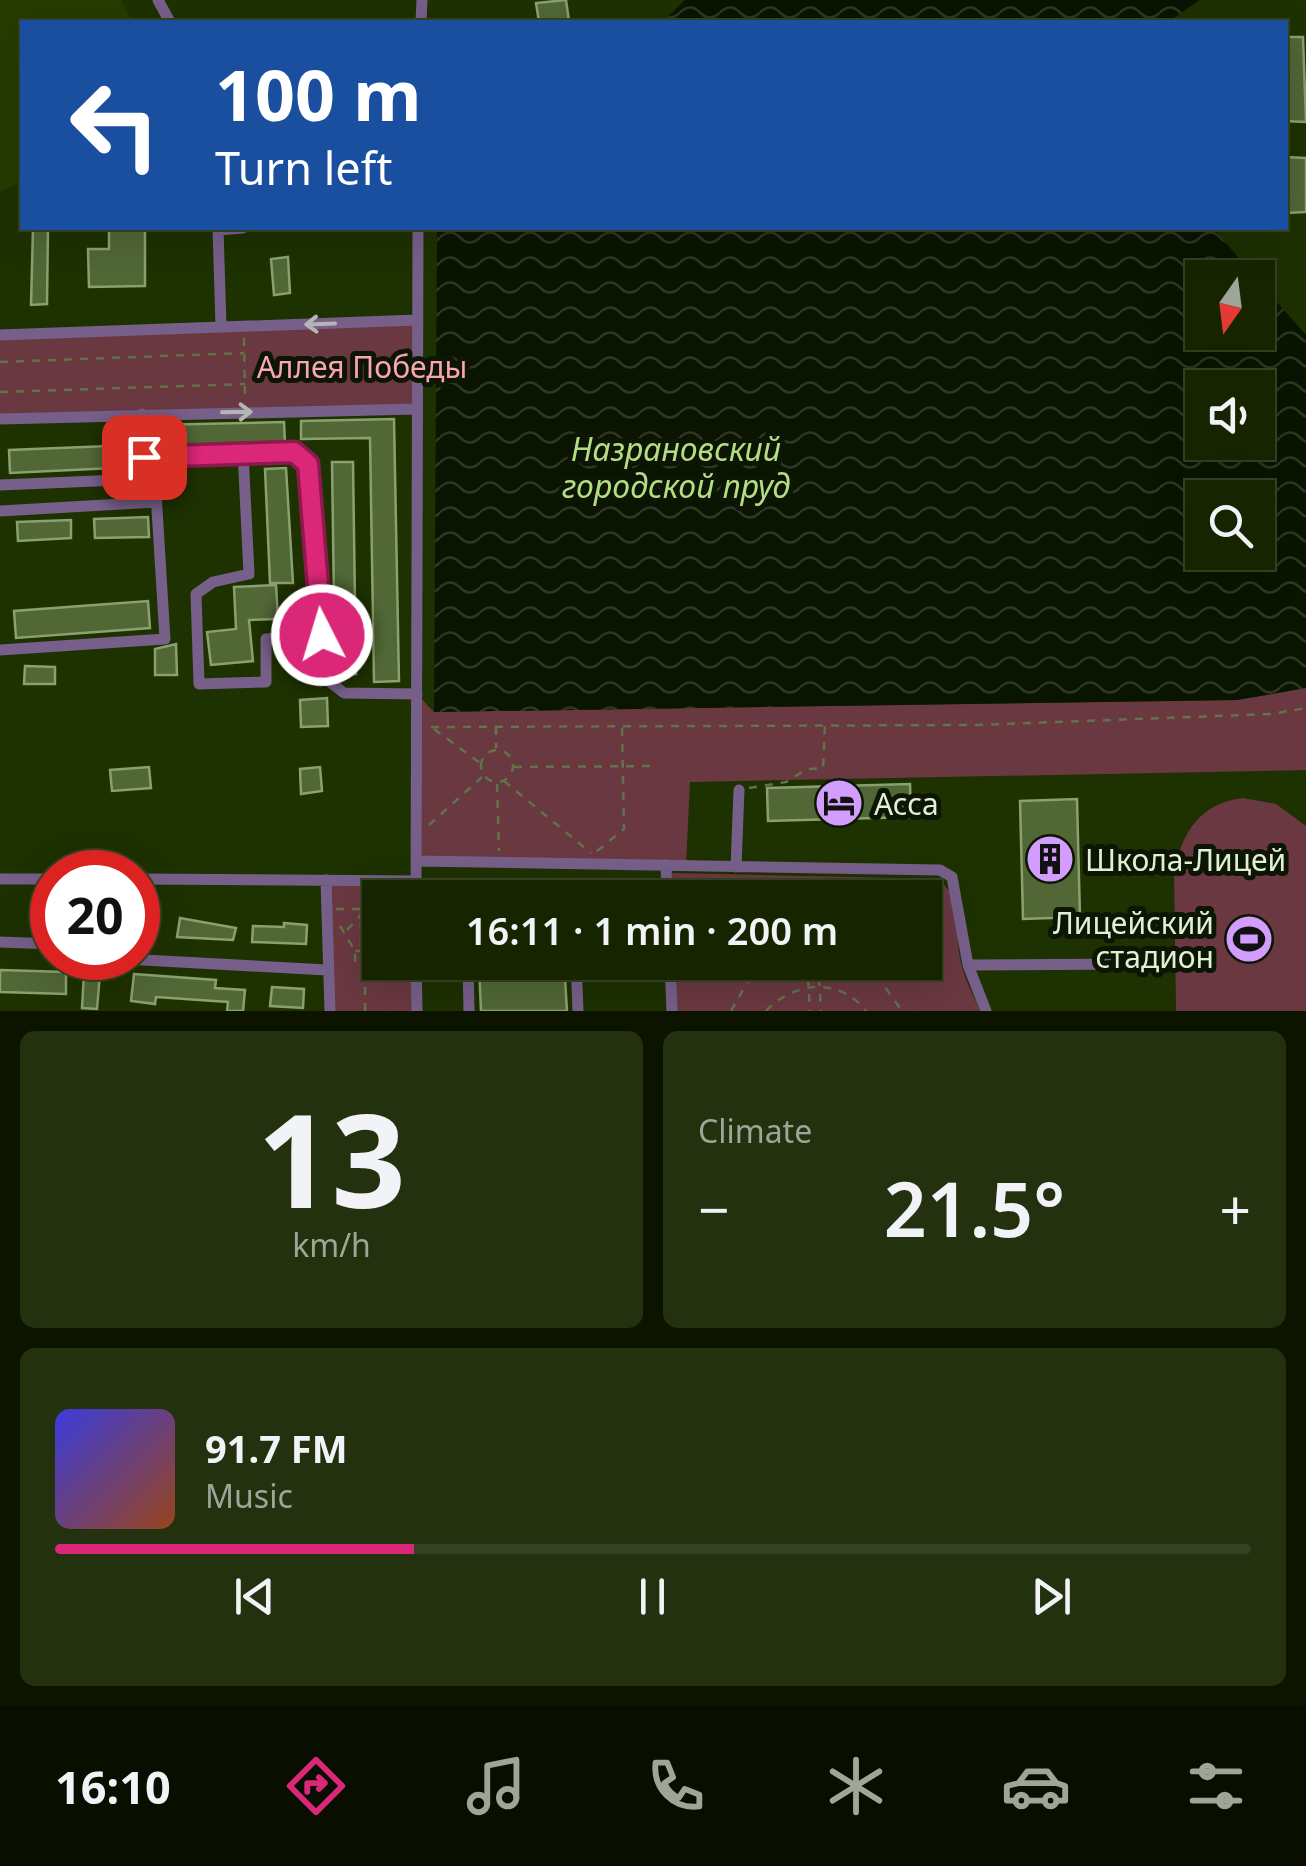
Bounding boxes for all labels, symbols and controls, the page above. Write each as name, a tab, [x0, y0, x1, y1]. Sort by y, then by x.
text: 100 m	[215, 46, 422, 142]
icon: left	[50, 60, 180, 190]
text: Turn left	[215, 137, 392, 198]
north arrow	[1185, 260, 1275, 350]
map controls	[1185, 260, 1275, 570]
one-way arrow	[305, 315, 337, 334]
park label: Аллея Победы	[257, 346, 467, 387]
button: sound	[1185, 370, 1275, 460]
one-way arrow	[221, 402, 253, 421]
pin	[102, 415, 187, 500]
water label: Назрановский городской пруд	[562, 427, 790, 507]
icon: arrive	[117, 430, 172, 485]
button: search	[1185, 480, 1275, 570]
position arrow	[270, 583, 374, 687]
hotel icon: Асса	[813, 777, 865, 829]
place label: Асса	[874, 783, 939, 824]
building icon: Школа-Лицей	[1024, 833, 1076, 885]
place label: Школа-Лицей	[1085, 839, 1286, 880]
speed limit sign: 20	[30, 850, 160, 980]
place label: Лицейский стадион	[1053, 902, 1214, 977]
text: 16:11 · 1 min · 200 m	[466, 904, 838, 956]
sports icon: Лицейский стадион	[1223, 913, 1275, 965]
text: 13	[257, 1069, 406, 1246]
text: Climate	[698, 1109, 812, 1152]
text: 21.5°	[884, 1157, 1065, 1259]
text: −	[698, 1171, 729, 1246]
text: +	[1220, 1171, 1251, 1246]
text: km/h	[292, 1223, 371, 1266]
text: 91.7 FM	[205, 1422, 347, 1474]
text: Music	[205, 1474, 293, 1517]
icon: previous	[227, 1569, 282, 1624]
icon: pause	[625, 1569, 680, 1624]
icon: next	[1024, 1569, 1079, 1624]
icon: directions	[281, 1751, 351, 1821]
icon: music	[461, 1751, 531, 1821]
icon: phone	[641, 1751, 711, 1821]
icon: climate	[821, 1751, 891, 1821]
icon: car	[1001, 1751, 1071, 1821]
icon: filters	[1181, 1751, 1251, 1821]
text: 16:10	[55, 1756, 171, 1817]

